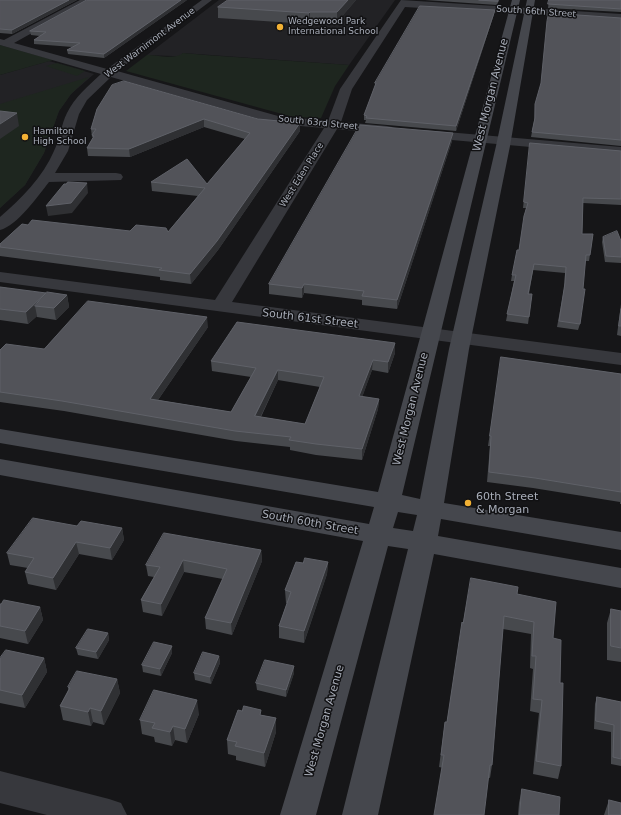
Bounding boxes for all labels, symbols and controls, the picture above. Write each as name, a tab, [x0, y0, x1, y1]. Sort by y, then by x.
street label: South 66th Street	[496, 4, 576, 20]
street label: West Warnimont Avenue	[103, 5, 197, 81]
place label: Wedgewood Park International School	[288, 17, 378, 38]
marker: Wedgewood Park International School	[275, 22, 285, 32]
street label: West Morgan Avenue	[471, 37, 511, 153]
street label: South 63rd Street	[278, 113, 358, 133]
place label: Hamilton High School	[33, 127, 86, 148]
marker: Hamilton High School	[20, 132, 30, 142]
street label: West Eden Place	[278, 141, 326, 209]
street label: South 61st Street	[261, 307, 359, 331]
street label: West Morgan Avenue	[391, 351, 431, 467]
place label: 60th Street & Morgan	[476, 490, 538, 516]
marker: 60th Street & Morgan	[463, 498, 473, 508]
street label: South 60th Street	[261, 508, 359, 538]
street label: West Morgan Avenue	[303, 663, 347, 779]

